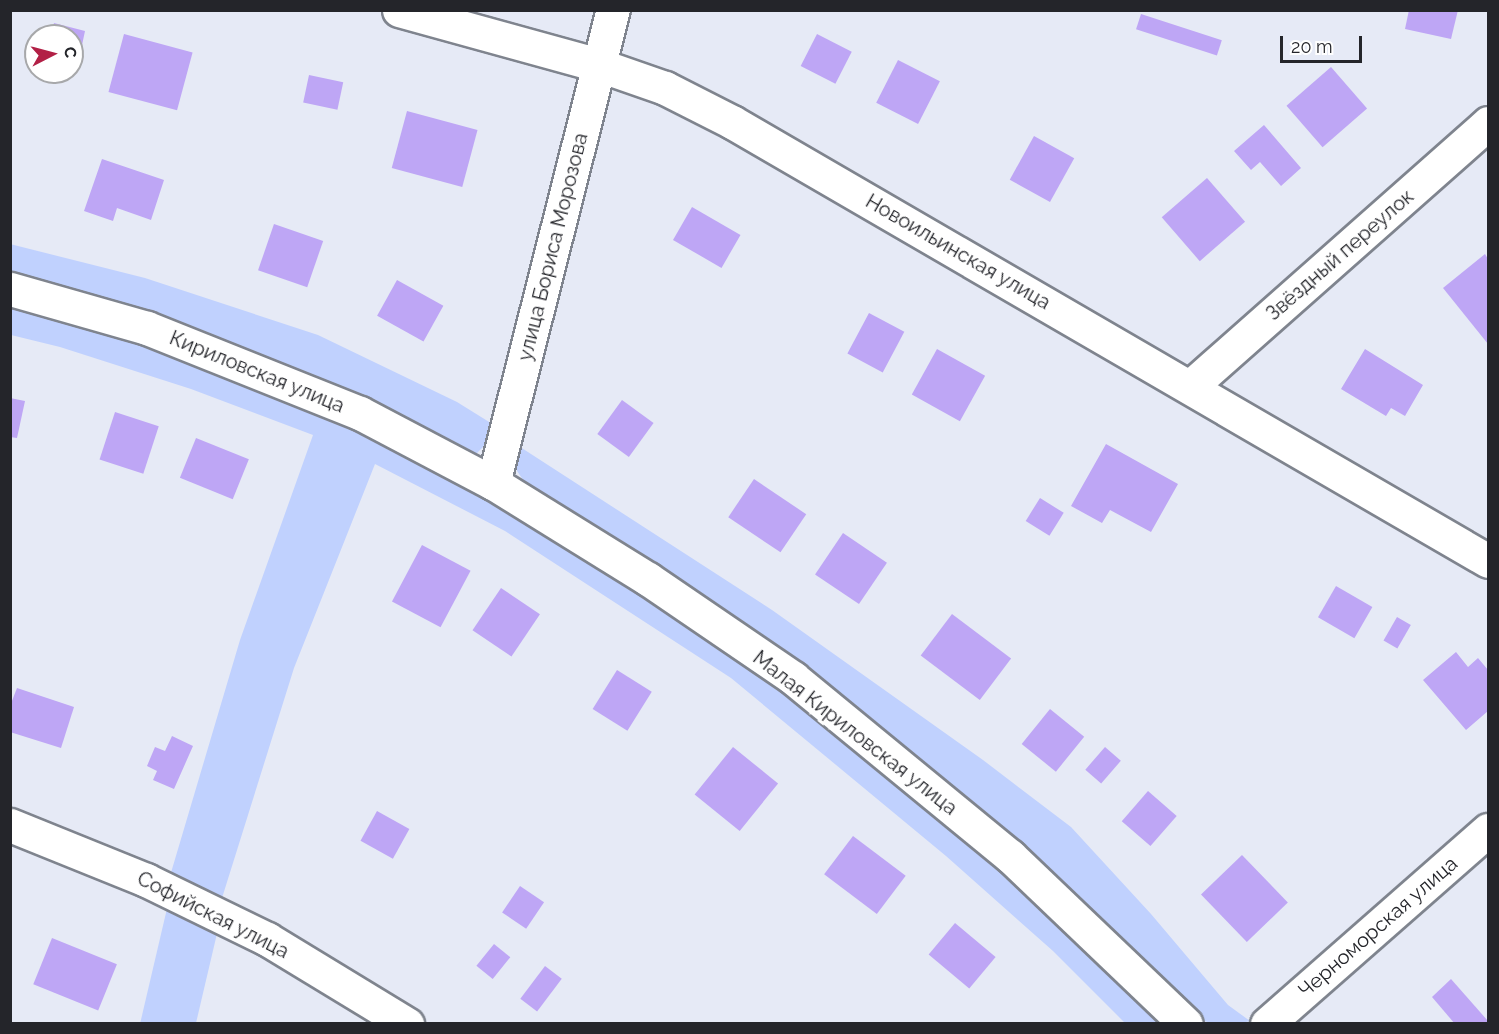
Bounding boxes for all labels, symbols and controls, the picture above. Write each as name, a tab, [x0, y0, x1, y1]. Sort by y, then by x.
north arrow	[24, 24, 84, 84]
scale bar	[1283, 24, 1366, 62]
text: 20 m	[1291, 36, 1333, 57]
text: С	[60, 46, 80, 59]
street label: улица Бориса Морозова	[513, 131, 593, 363]
street label: Звёздный переулок	[1261, 184, 1419, 326]
street label: Новоильинская улица	[861, 189, 1055, 315]
street label: Кириловская улица	[166, 326, 348, 418]
street label: Малая Кириловская улица	[748, 646, 962, 820]
street label: Черноморская улица	[1294, 851, 1462, 1003]
street label: Софийская улица	[133, 866, 293, 964]

